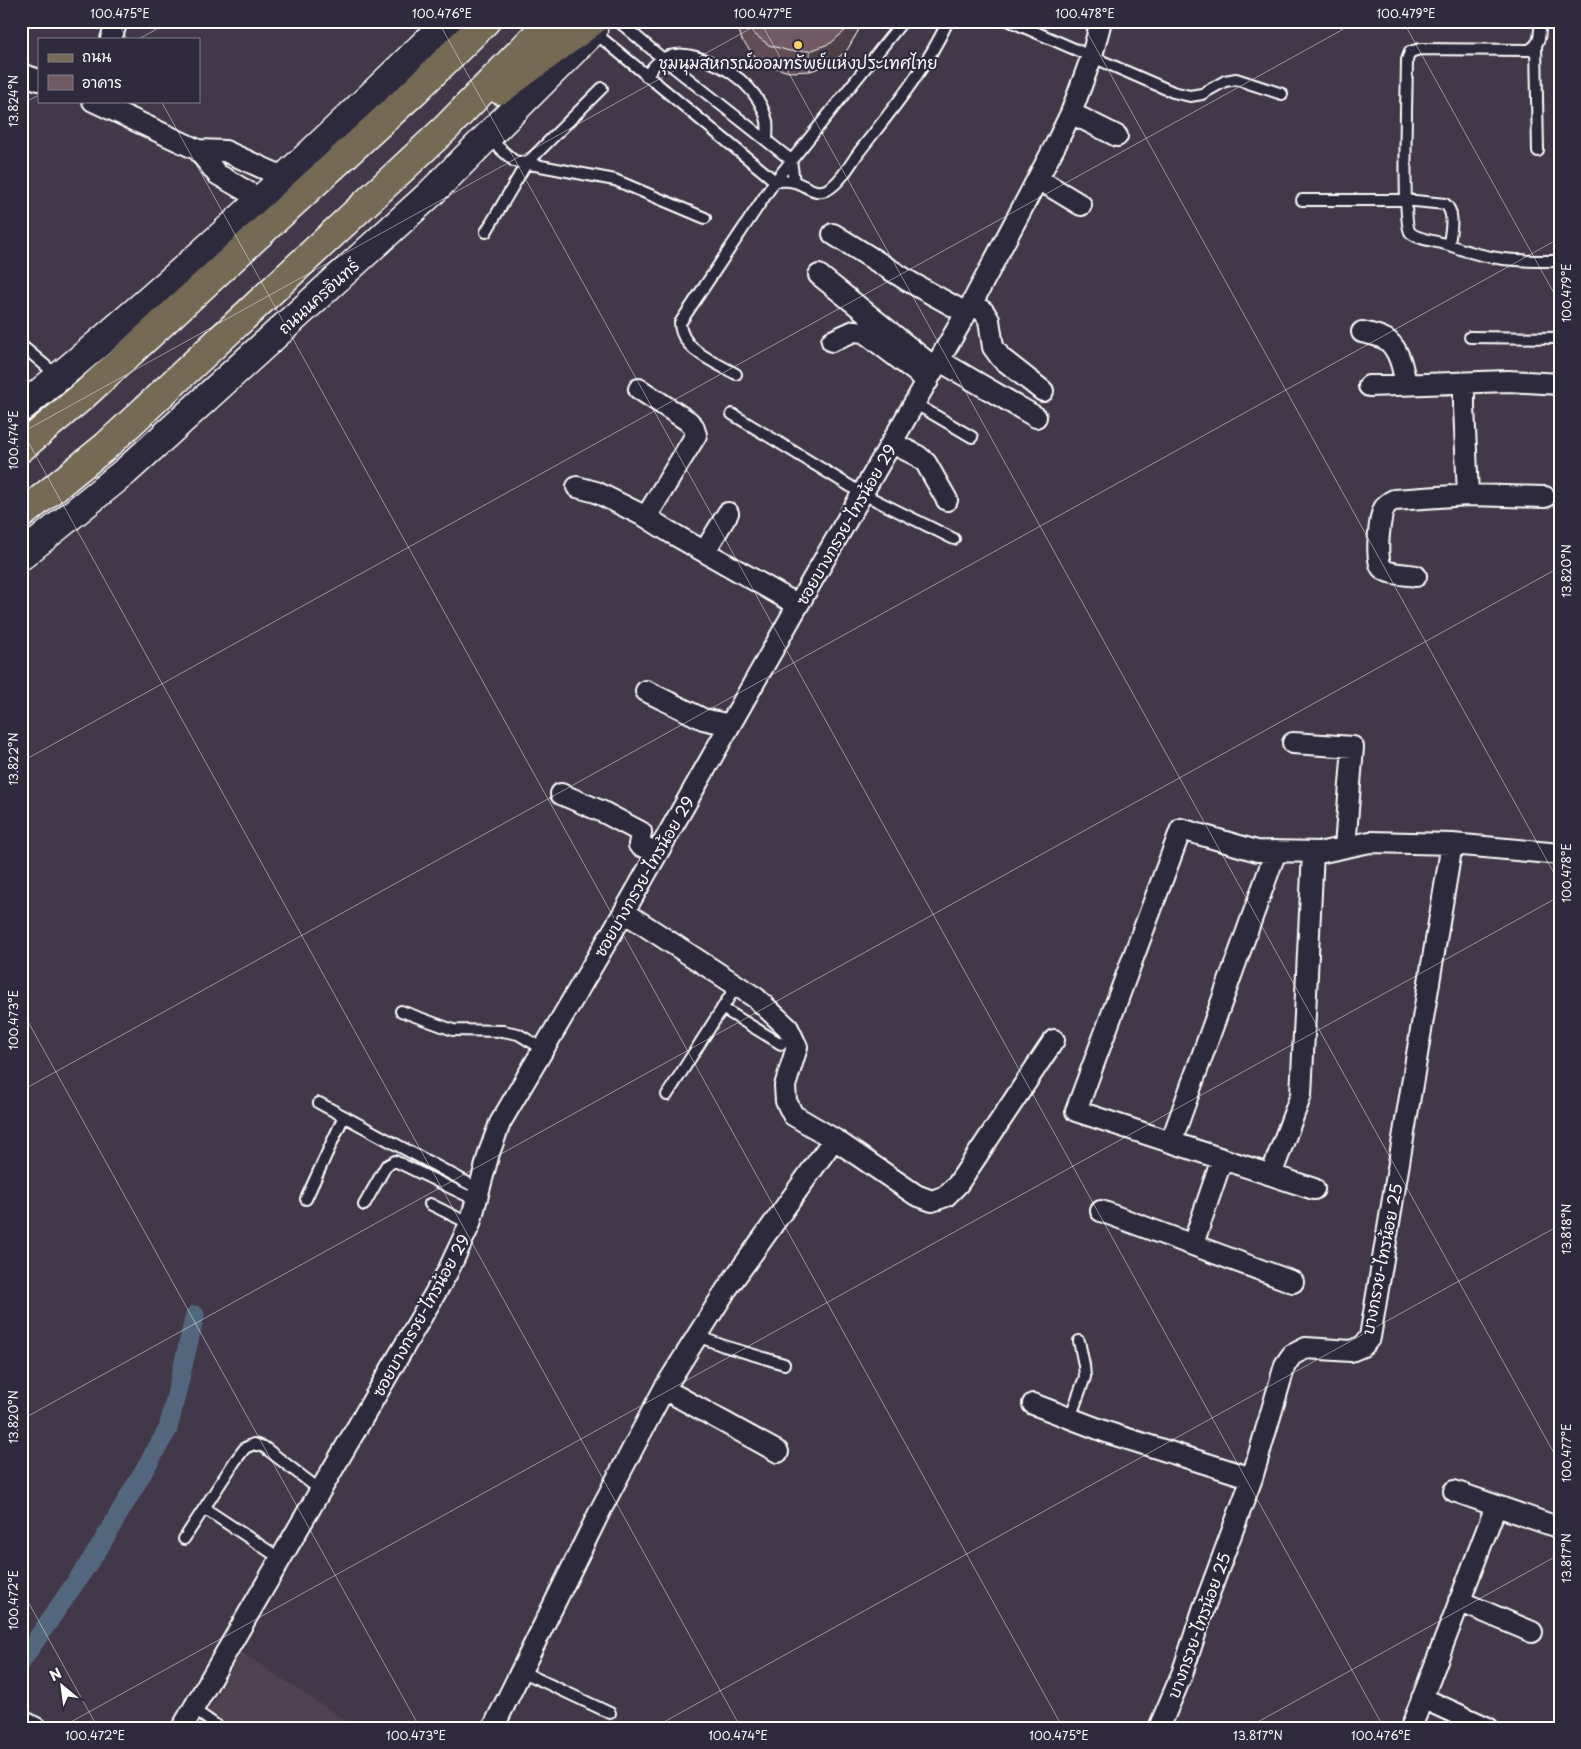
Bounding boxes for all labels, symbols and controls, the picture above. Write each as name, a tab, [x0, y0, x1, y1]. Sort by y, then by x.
text: 100.475°E	[90, 4, 150, 22]
text: 100.476°E	[412, 4, 472, 22]
text: 100.477°E	[734, 4, 792, 22]
text: 100.478°E	[1055, 4, 1115, 22]
text: 100.479°E	[1376, 4, 1436, 22]
legend	[38, 38, 200, 102]
marker: ชุมนุมสหกรณ์ออมทรัพย์แห่งประเทศไทย	[792, 39, 804, 51]
text: ถนน	[82, 44, 111, 67]
place label: ชุมนุมสหกรณ์ออมทรัพย์แห่งประเทศไทย	[658, 50, 938, 76]
text: อาคาร	[82, 70, 122, 93]
text: 13.824°N	[4, 75, 22, 127]
street label: ถนนนครอินทร์	[272, 253, 364, 339]
text: 100.479°E	[1557, 263, 1575, 323]
text: 100.474°E	[4, 410, 22, 470]
street label: ซอยบางกรวย-ไทรน้อย 29	[789, 439, 901, 609]
text: 13.820°N	[1557, 544, 1575, 598]
text: 13.822°N	[4, 732, 22, 786]
street label: ซอยบางกรวย-ไทรน้อย 29	[587, 791, 699, 961]
text: 100.478°E	[1557, 843, 1575, 903]
text: 100.473°E	[4, 990, 22, 1050]
street label: บางกรวย-ไทรน้อย 25	[1355, 1181, 1407, 1337]
text: 13.818°N	[1557, 1203, 1575, 1255]
street label: ซอยบางกรวย-ไทรน้อย 29	[365, 1229, 475, 1401]
text: 13.820°N	[4, 1390, 22, 1444]
text: 100.477°E	[1557, 1424, 1575, 1482]
text: 13.817°N	[1557, 1533, 1575, 1583]
street label: บางกรวย-ไทรน้อย 25	[1160, 1549, 1236, 1701]
text: 100.472°E	[4, 1570, 22, 1630]
north arrow	[38, 1662, 88, 1712]
text: N	[46, 1662, 65, 1686]
text: 100.472°E	[65, 1726, 125, 1744]
text: 100.473°E	[386, 1726, 446, 1744]
text: 100.474°E	[708, 1726, 768, 1744]
text: 100.475°E	[1029, 1726, 1089, 1744]
text: 13.817°N	[1233, 1726, 1283, 1744]
text: 100.476°E	[1351, 1726, 1411, 1744]

